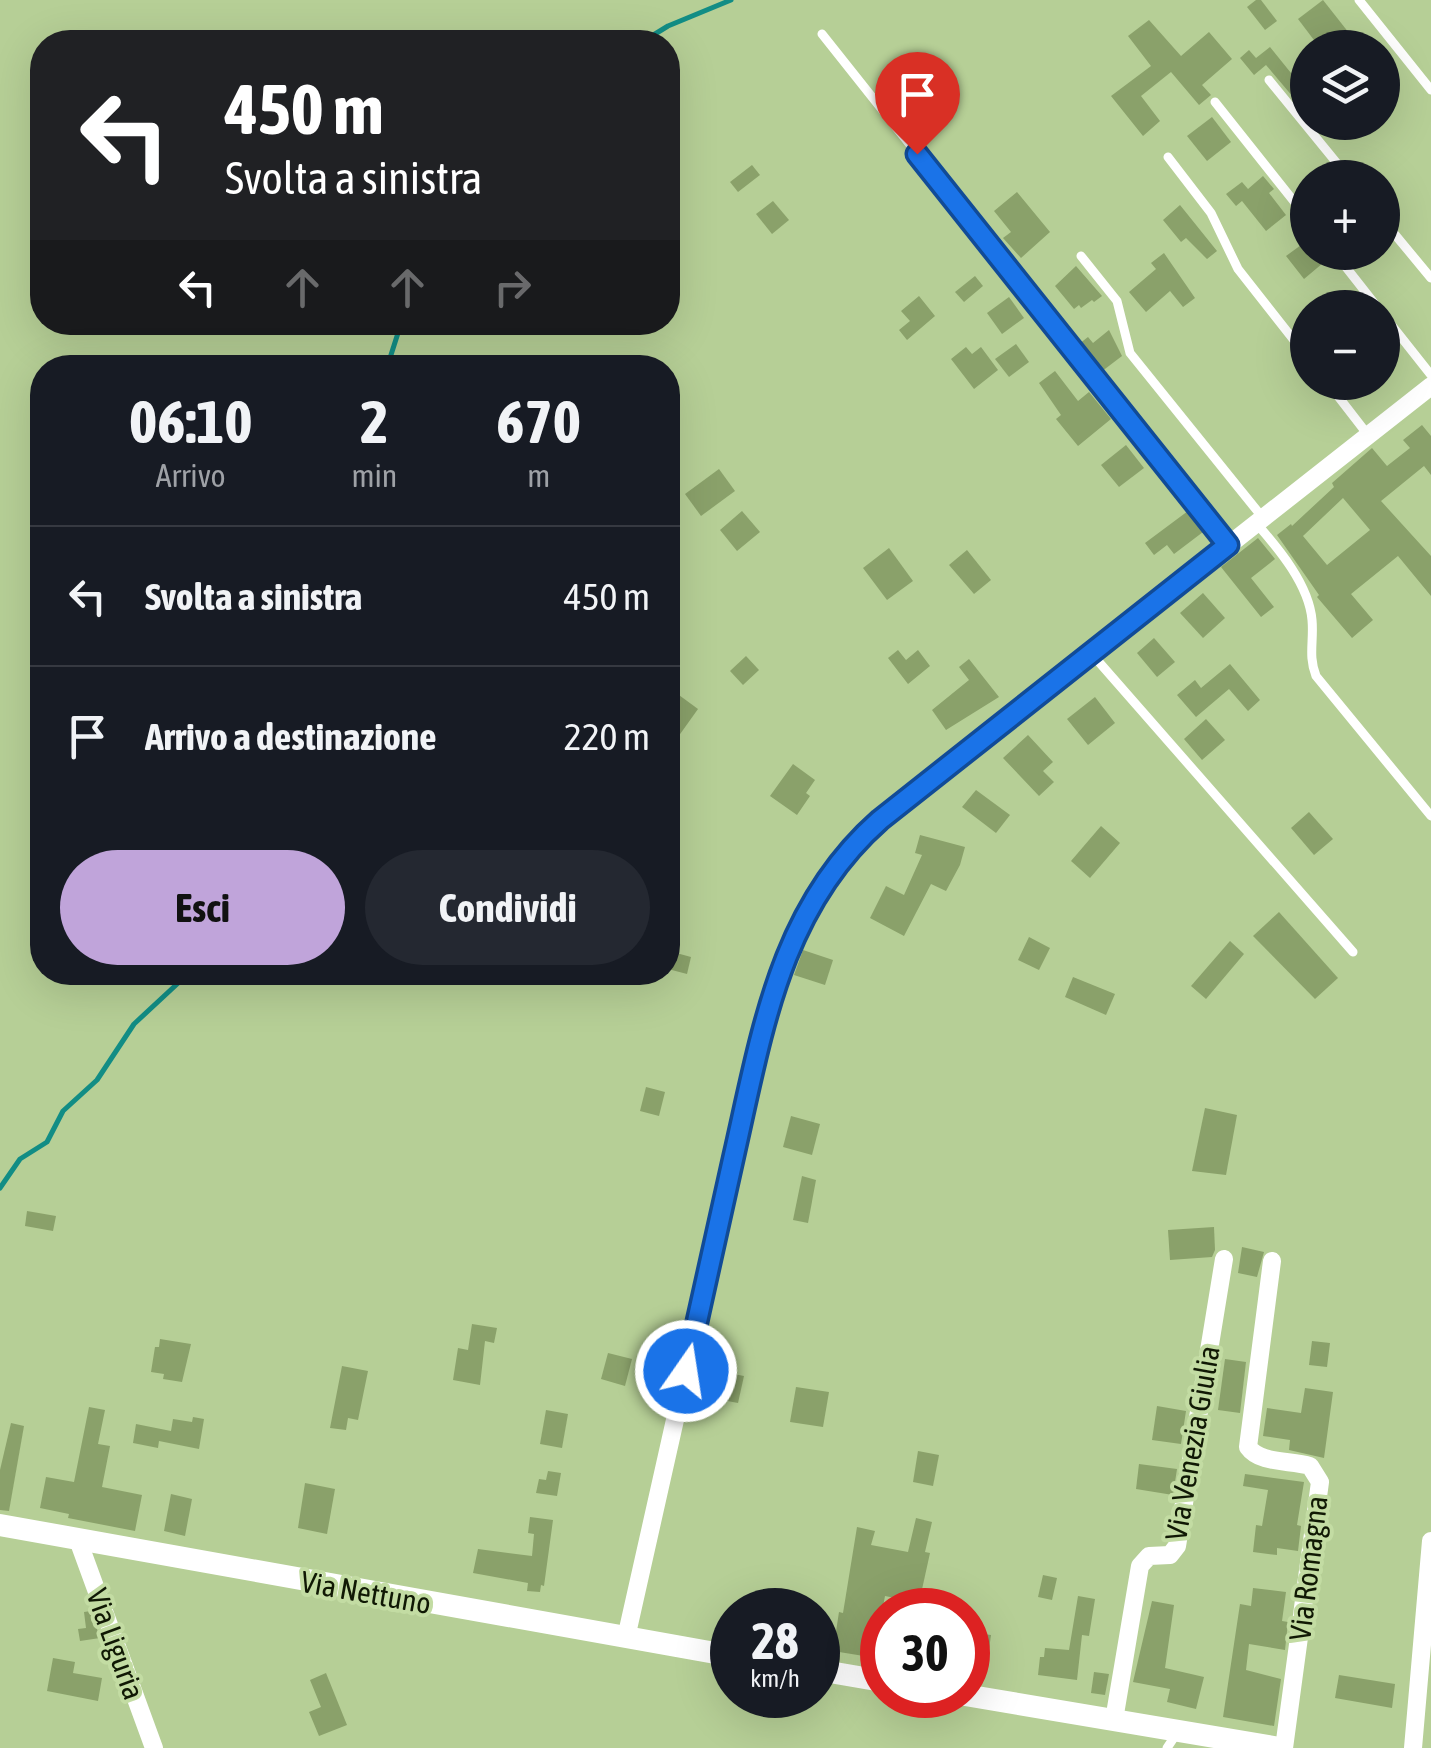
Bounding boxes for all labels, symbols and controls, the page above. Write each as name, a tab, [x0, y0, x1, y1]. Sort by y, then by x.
map controls	[1290, 30, 1400, 400]
button: layers	[1290, 30, 1400, 140]
pin	[875, 52, 960, 155]
icon: arrive	[890, 67, 945, 122]
text: 450 m	[225, 69, 384, 149]
icon: left	[60, 70, 190, 200]
text: Svolta a sinistra	[225, 152, 482, 204]
button: +	[1290, 160, 1400, 270]
icon: left	[170, 260, 225, 315]
icon: ahead	[275, 260, 330, 315]
icon: ahead	[380, 260, 435, 315]
icon: right	[485, 260, 540, 315]
button: −	[1290, 290, 1400, 400]
text: 06:10	[129, 387, 252, 456]
text: 2	[360, 387, 389, 456]
text: 670	[496, 387, 581, 456]
text: Arrivo	[156, 457, 226, 494]
text: min	[351, 457, 397, 494]
text: m	[527, 457, 550, 494]
icon: left	[60, 569, 115, 624]
text: Svolta a sinistra	[145, 575, 362, 618]
text: 450 m	[564, 575, 650, 618]
icon: arrive	[60, 709, 115, 764]
text: Arrivo a destinazione	[145, 715, 436, 758]
text: 220 m	[564, 715, 650, 758]
button: Esci	[60, 850, 345, 965]
button: Condividi	[365, 850, 650, 965]
position arrow	[634, 1319, 738, 1423]
street label: Via Venezia Giulia	[1158, 1343, 1226, 1543]
street label: Via Romagna	[1282, 1494, 1334, 1642]
street label: Via Nettuno	[298, 1564, 434, 1620]
street label: Via Liguria	[80, 1584, 152, 1704]
speed limit sign: 30	[860, 1588, 990, 1718]
text: 28	[751, 1612, 798, 1670]
text: km/h	[750, 1664, 800, 1692]

